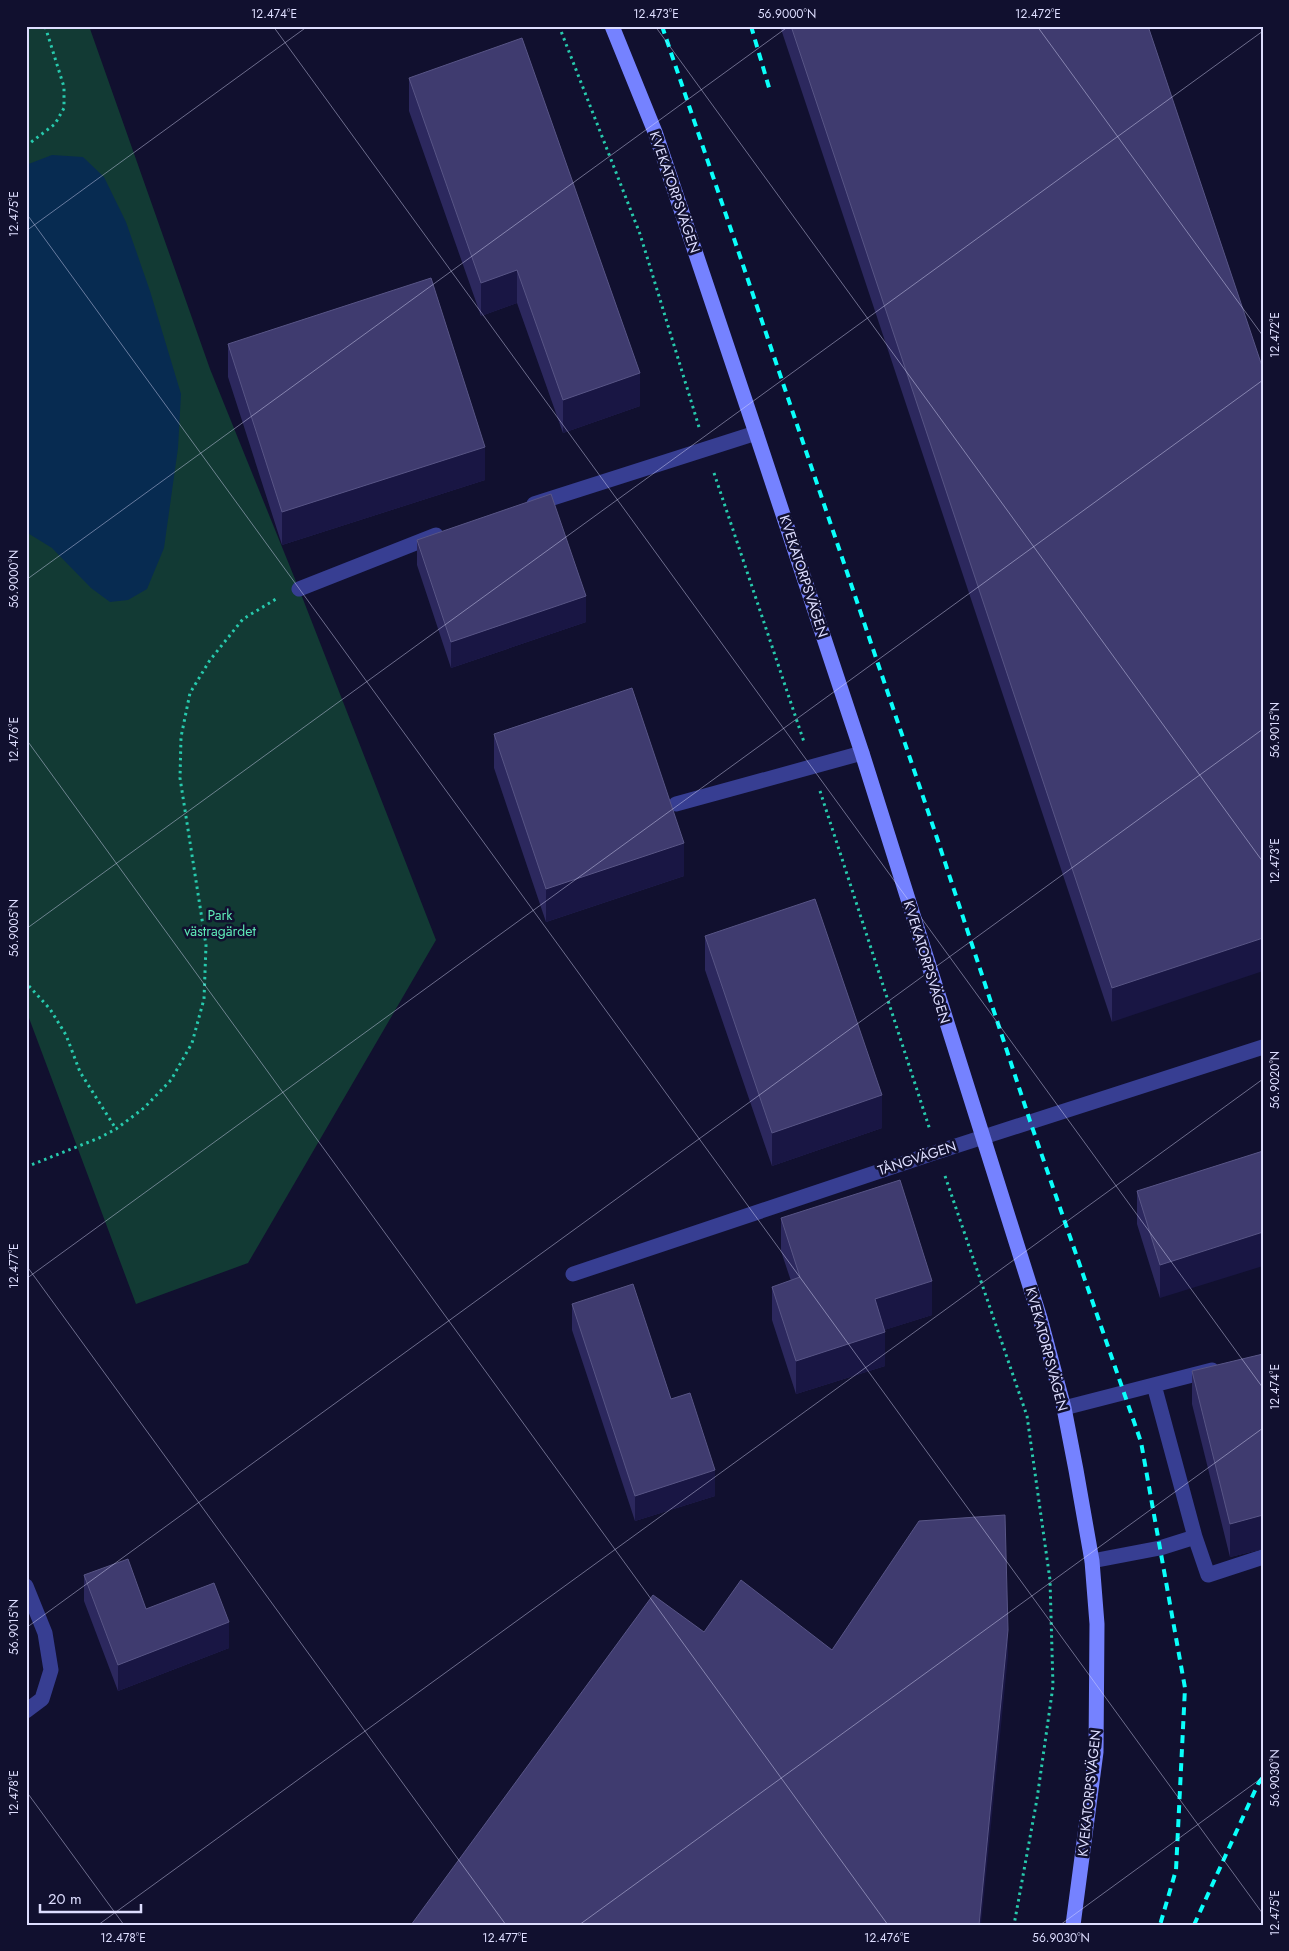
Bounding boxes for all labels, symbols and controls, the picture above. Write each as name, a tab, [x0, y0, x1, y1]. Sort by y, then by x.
text: 12.474°E	[251, 5, 297, 23]
text: 12.473°E	[633, 5, 679, 23]
text: 56.9000°N	[758, 5, 816, 23]
text: 12.472°E	[1015, 5, 1061, 23]
street label: KVEKATORPSVÄGEN	[645, 128, 705, 256]
text: 12.475°E	[5, 191, 23, 237]
text: 12.472°E	[1266, 312, 1284, 358]
street label: KVEKATORPSVÄGEN	[775, 512, 833, 640]
text: 56.9000°N	[5, 550, 23, 608]
text: 56.9015°N	[1266, 702, 1284, 758]
text: 12.476°E	[5, 717, 23, 763]
text: 12.473°E	[1266, 838, 1284, 884]
street label: KVEKATORPSVÄGEN	[899, 898, 955, 1026]
text: 56.9005°N	[5, 899, 23, 957]
park label: Park västragärdet	[184, 905, 256, 941]
text: 56.9020°N	[1266, 1051, 1284, 1109]
street label: TÅNGVÄGEN	[875, 1136, 959, 1180]
text: 12.477°E	[5, 1243, 23, 1289]
street label: KVEKATORPSVÄGEN	[1021, 1285, 1073, 1413]
text: 12.474°E	[1266, 1364, 1284, 1410]
text: 56.9015°N	[5, 1599, 23, 1655]
street label: KVEKATORPSVÄGEN	[1072, 1729, 1106, 1857]
text: 56.9030°N	[1266, 1749, 1284, 1807]
text: 12.478°E	[5, 1770, 23, 1816]
scale bar	[40, 1881, 141, 1913]
text: 20 m	[48, 1888, 82, 1910]
text: 12.475°E	[1266, 1890, 1284, 1936]
text: 12.478°E	[100, 1929, 146, 1947]
text: 12.477°E	[482, 1929, 528, 1947]
text: 12.476°E	[864, 1929, 910, 1947]
text: 56.9030°N	[1032, 1929, 1090, 1947]

